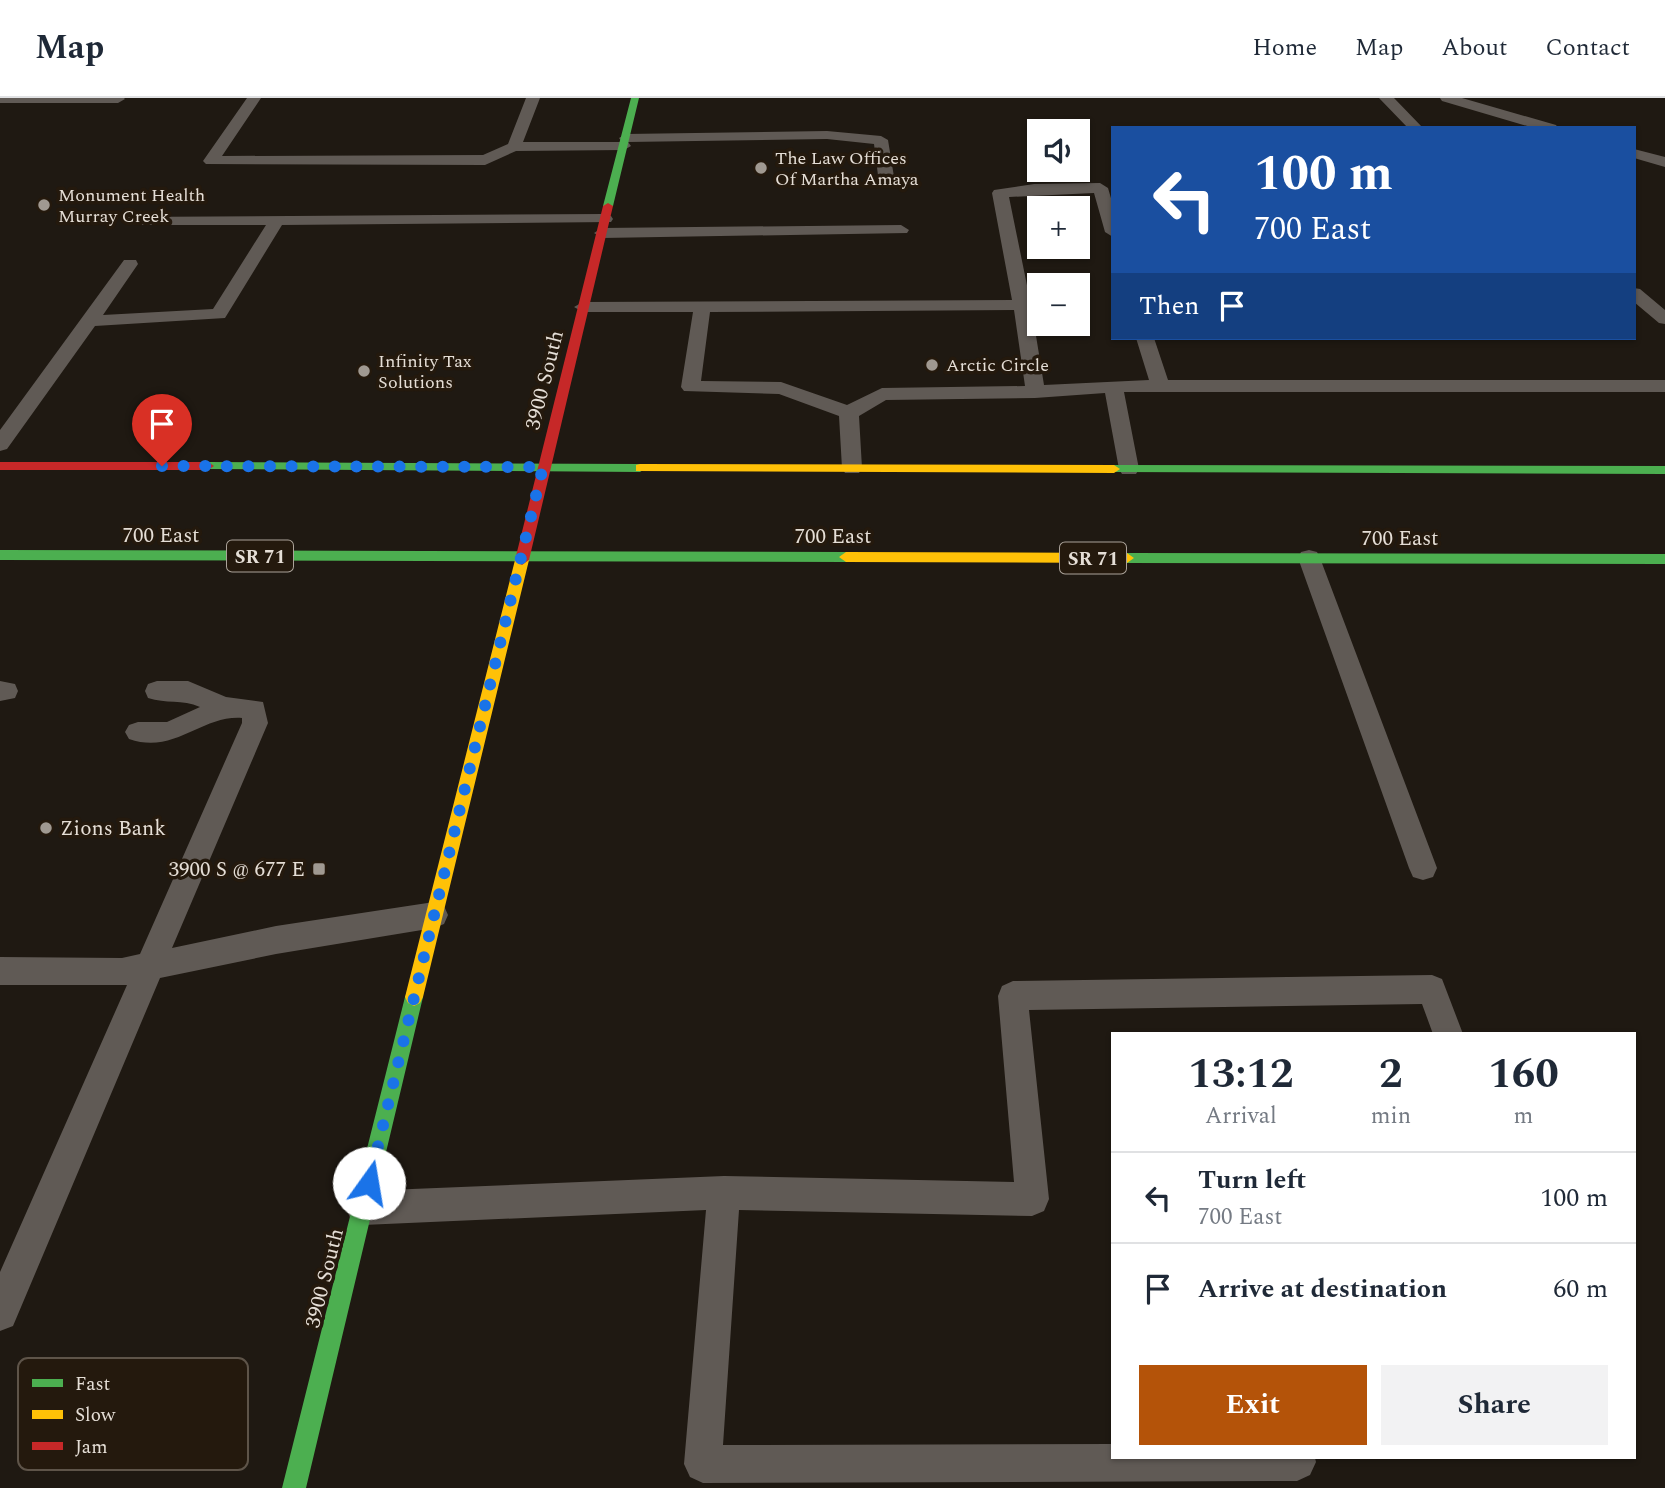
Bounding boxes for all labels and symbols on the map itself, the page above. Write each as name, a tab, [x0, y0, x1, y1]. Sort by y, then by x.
place label: The Law Offices Of Martha Amaya	[775, 145, 919, 193]
marker: The Law Offices Of Martha Amaya	[753, 160, 769, 176]
place label: Monument Health Murray Creek	[58, 182, 205, 230]
marker: Monument Health Murray Creek	[36, 197, 52, 213]
street label: 3900 South	[517, 327, 573, 433]
place label: Infinity Tax Solutions	[378, 348, 472, 396]
place label: Arctic Circle	[946, 352, 1049, 379]
marker: Arctic Circle	[924, 357, 940, 373]
marker: Infinity Tax Solutions	[356, 363, 372, 379]
pin	[132, 394, 192, 466]
street label: 700 East	[122, 520, 200, 552]
street label: 700 East	[794, 521, 872, 553]
street label: 700 East	[1361, 523, 1439, 555]
road number: SR 71	[227, 540, 293, 572]
road number: SR 71	[1060, 542, 1126, 573]
place label: Zions Bank	[60, 813, 166, 845]
marker: Zions Bank	[38, 820, 54, 836]
place label: 3900 S @ 677 E	[169, 854, 305, 886]
marker: 3900 S @ 677 E	[311, 861, 327, 877]
position arrow	[332, 1146, 406, 1220]
street label: 3900 South	[297, 1225, 353, 1331]
legend	[18, 1358, 248, 1470]
text: Fast	[75, 1370, 111, 1399]
text: Slow	[75, 1401, 116, 1430]
text: Jam	[75, 1433, 107, 1462]

